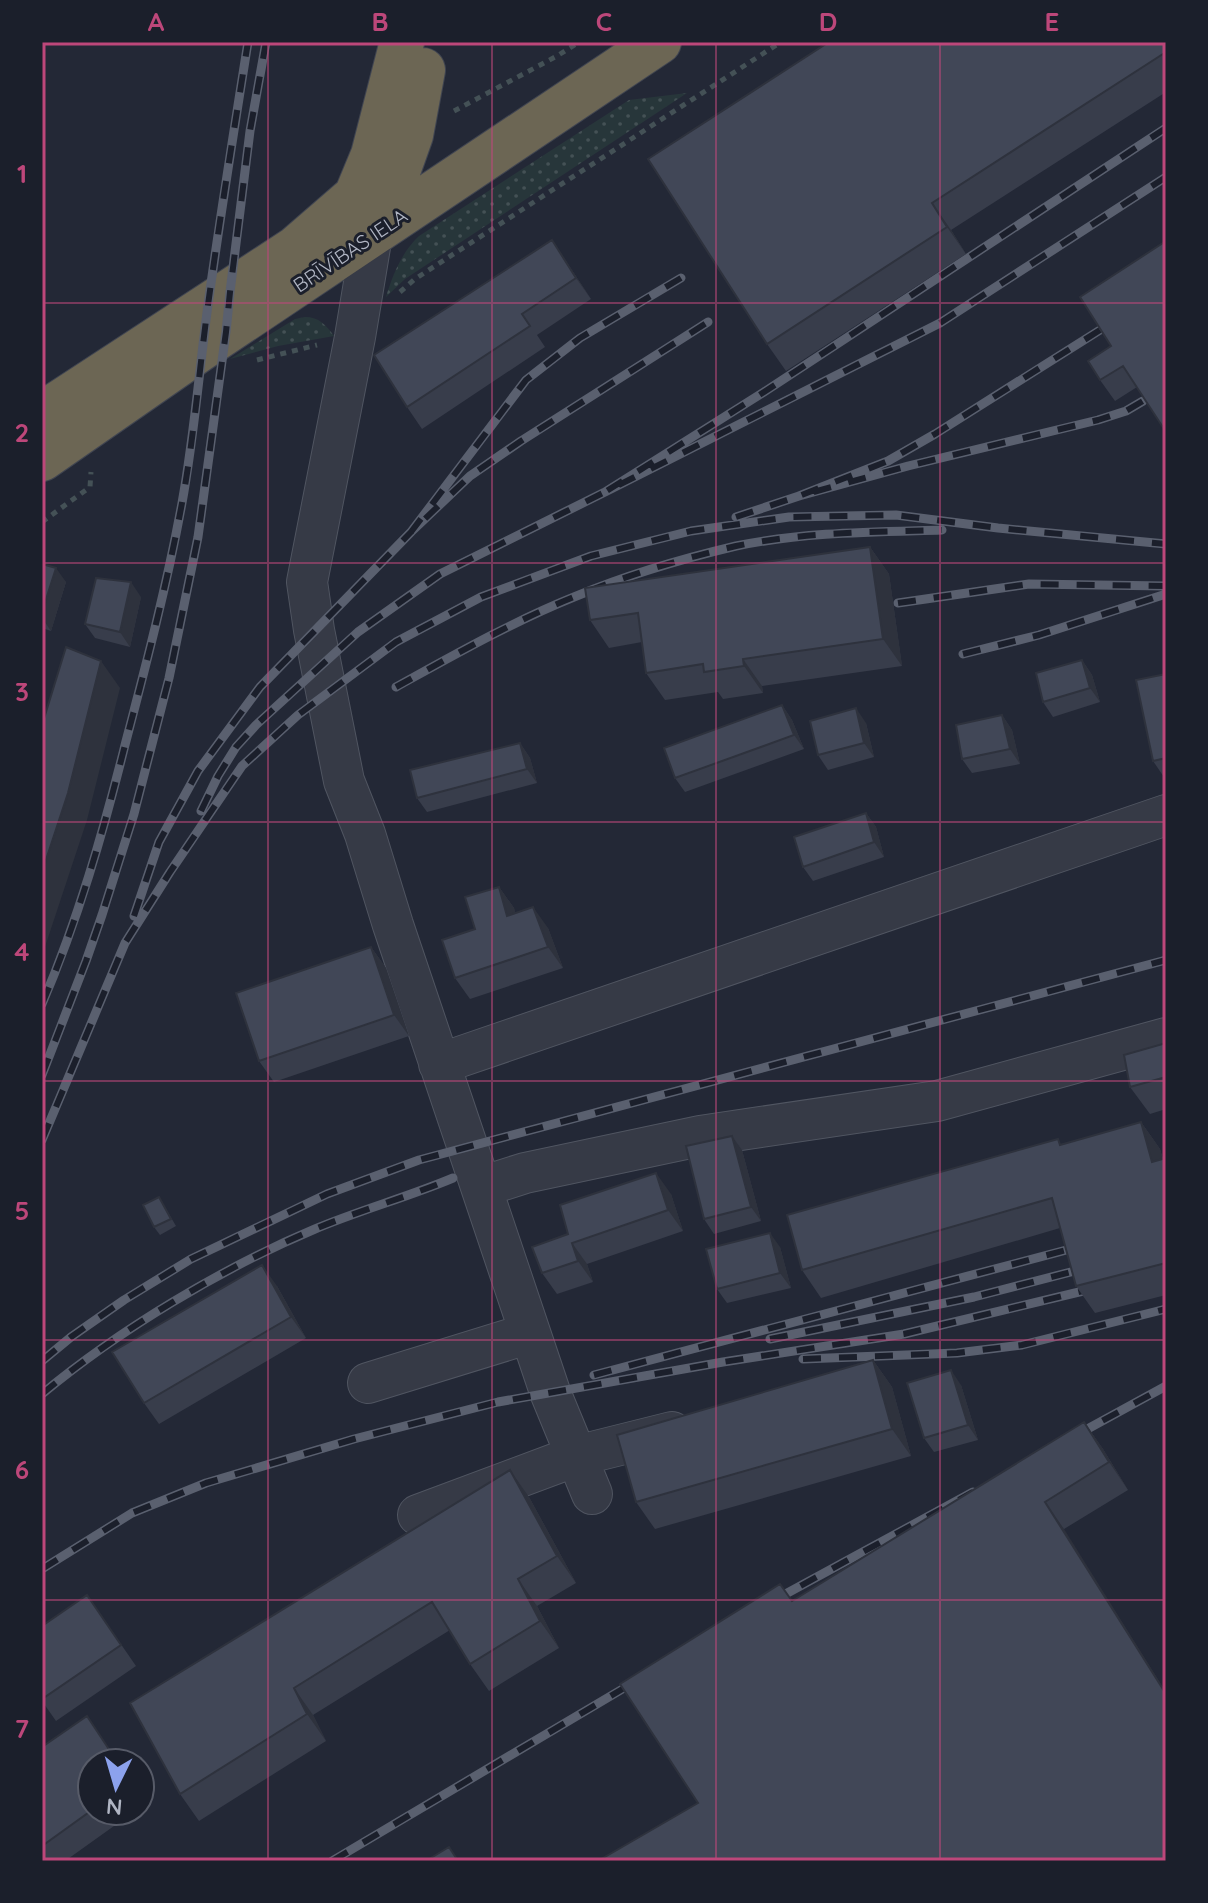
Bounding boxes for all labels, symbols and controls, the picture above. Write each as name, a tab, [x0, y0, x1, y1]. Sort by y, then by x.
text: A	[148, 5, 165, 38]
text: B	[371, 5, 389, 38]
text: C	[596, 5, 612, 38]
text: D	[819, 5, 837, 38]
text: E	[1045, 5, 1059, 38]
text: 1	[17, 157, 27, 190]
street label: BRĪVĪBAS IELA	[288, 203, 412, 297]
text: 2	[15, 416, 29, 449]
text: 3	[15, 675, 29, 708]
text: 4	[14, 935, 30, 968]
text: 5	[15, 1194, 29, 1227]
text: 6	[15, 1453, 29, 1486]
text: 7	[15, 1712, 29, 1745]
north arrow	[76, 1747, 156, 1827]
text: N	[105, 1792, 124, 1822]

